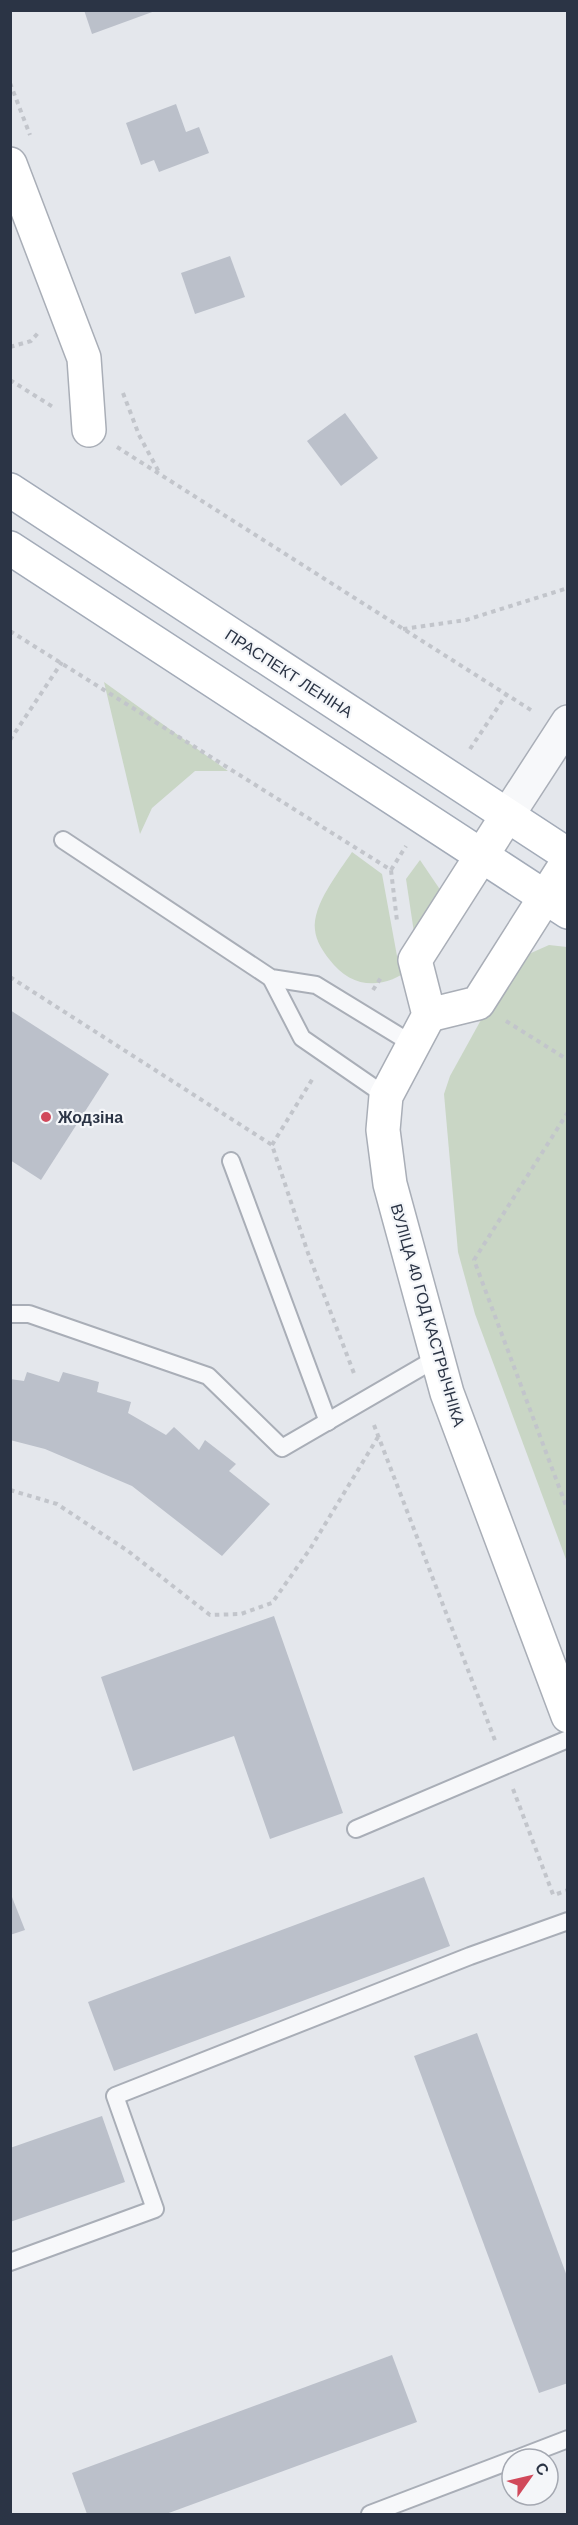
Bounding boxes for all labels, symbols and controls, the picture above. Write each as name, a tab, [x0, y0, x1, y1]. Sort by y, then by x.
street label: ПРАСПЕКТ ЛЕНІНА	[222, 626, 356, 721]
place label: Жодзіна	[57, 1109, 123, 1126]
marker: Жодзіна	[39, 1110, 53, 1124]
street label: ВУЛІЦА 40 ГОД КАСТРЫЧНІКА	[388, 1202, 468, 1429]
north arrow	[500, 2447, 560, 2507]
text: С	[532, 2459, 553, 2479]

